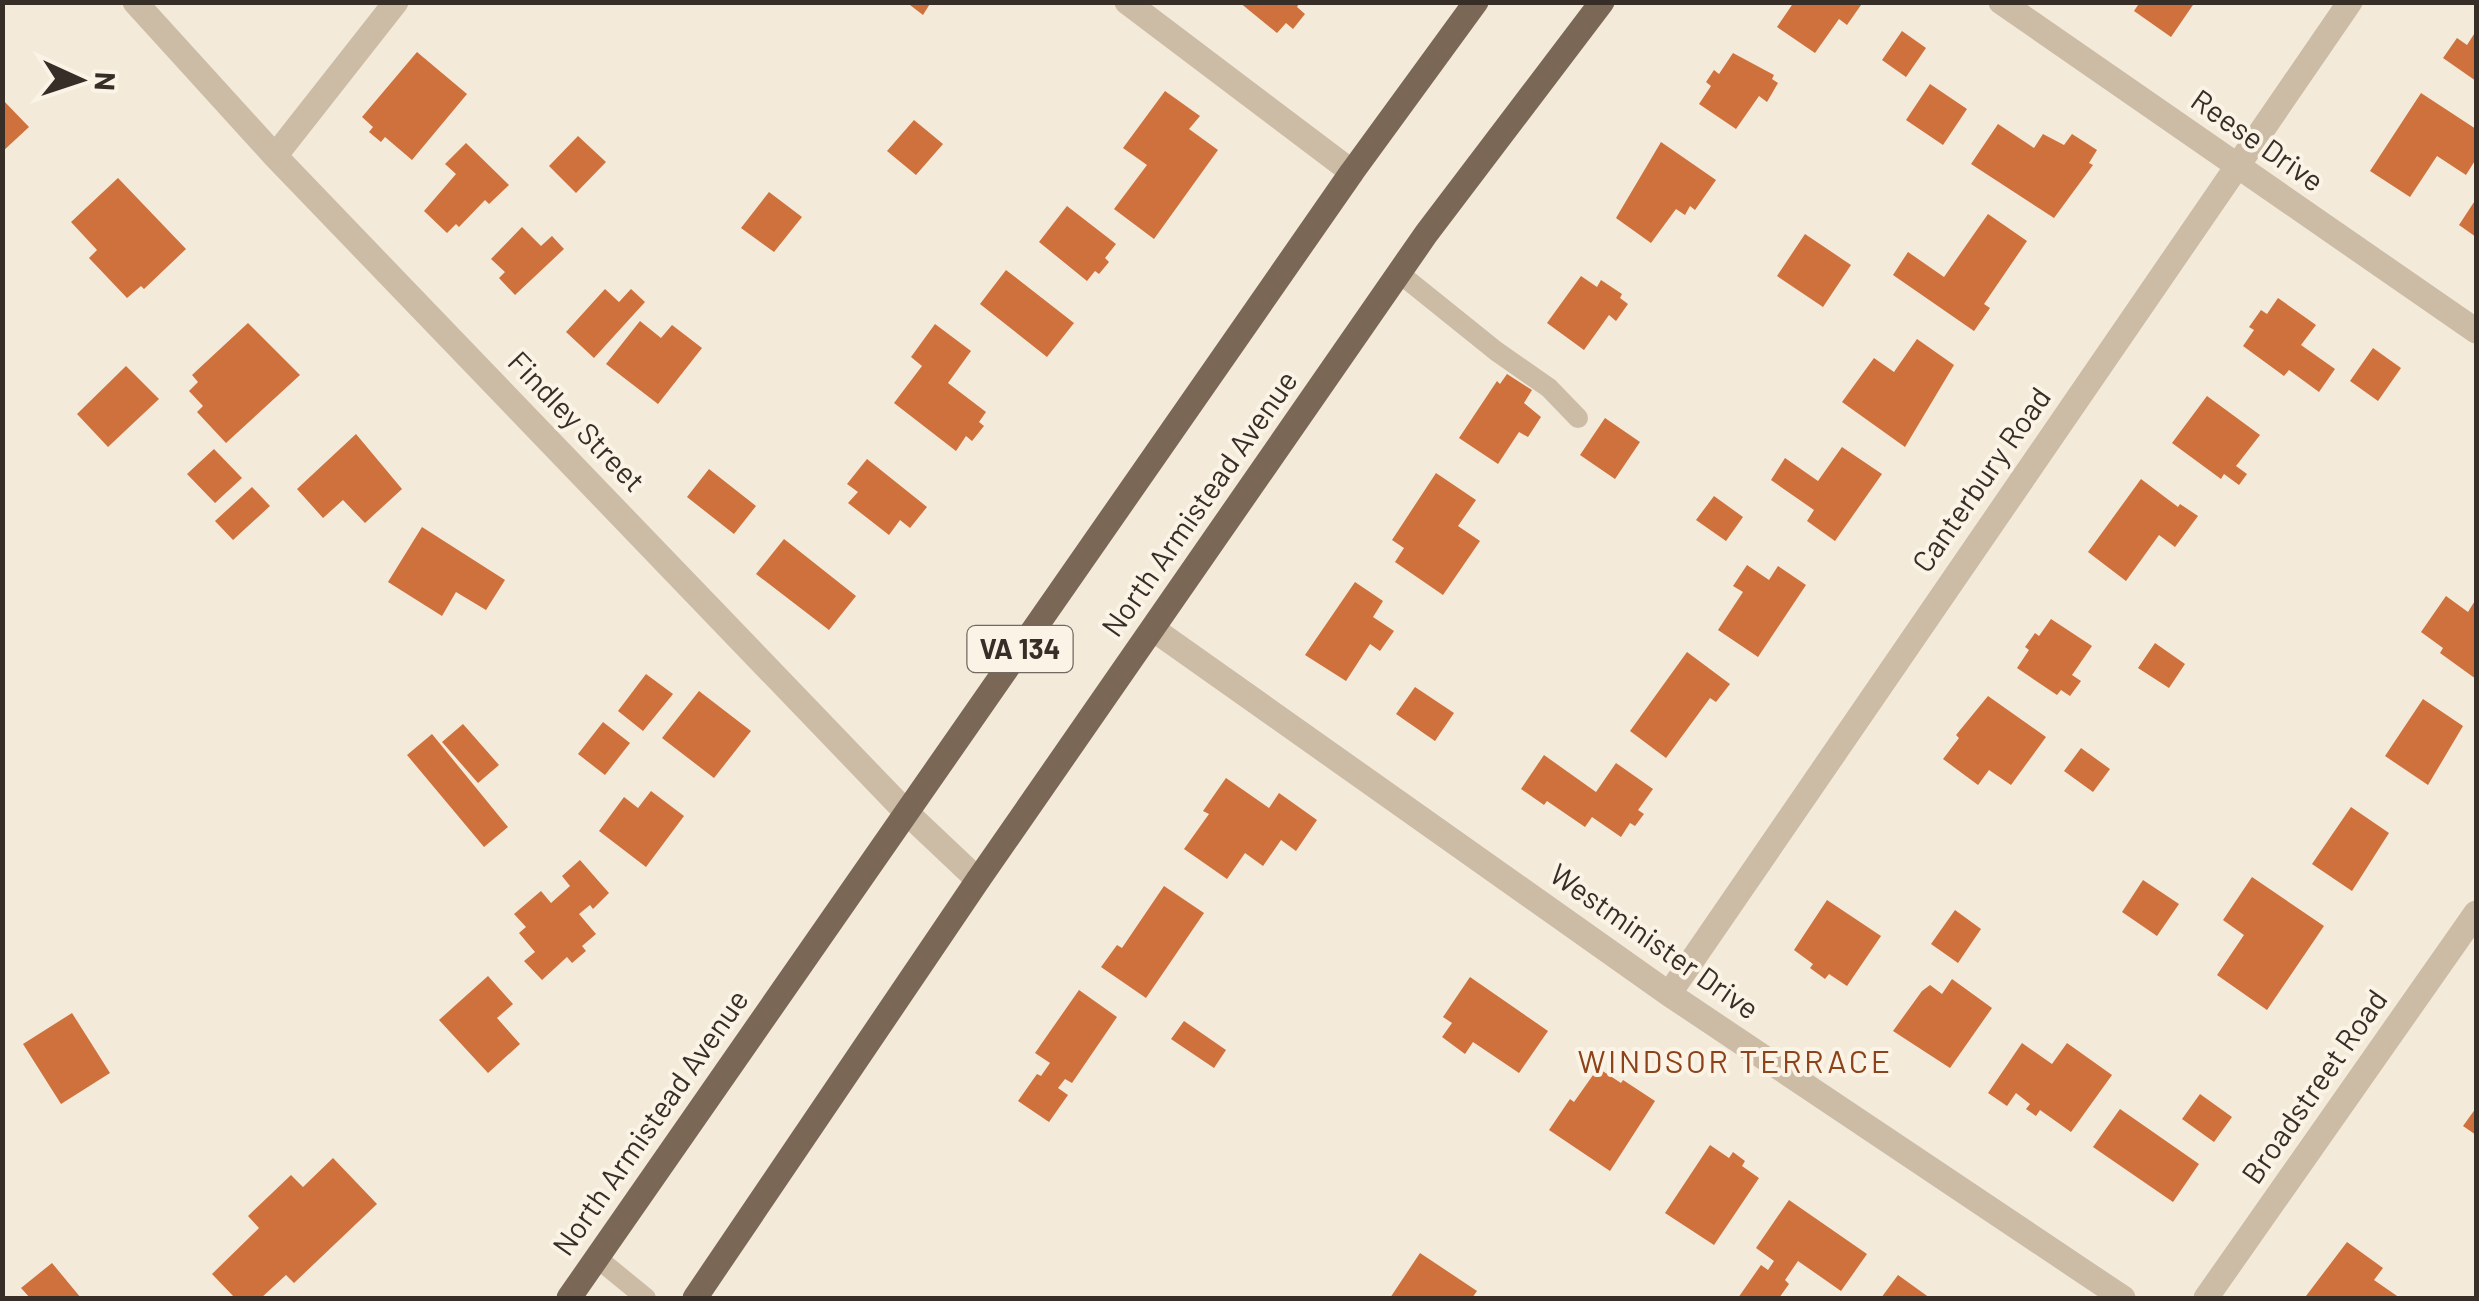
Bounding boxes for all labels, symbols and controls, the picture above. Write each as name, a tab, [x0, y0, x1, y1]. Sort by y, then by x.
north arrow	[30, 30, 130, 130]
text: N	[89, 71, 123, 92]
street label: Reese Drive	[2185, 81, 2331, 198]
street label: Findley Street	[502, 343, 653, 498]
street label: North Armistead Avenue	[1093, 363, 1304, 643]
street label: Canterbury Road	[1903, 380, 2057, 578]
road number: VA 134	[968, 626, 1072, 672]
street label: Westminister Drive	[1544, 855, 1767, 1026]
street label: North Armistead Avenue	[544, 982, 755, 1262]
street label: Broadstreet Road	[2233, 982, 2394, 1190]
district label: WINDSOR TERRACE	[1577, 1041, 1893, 1079]

